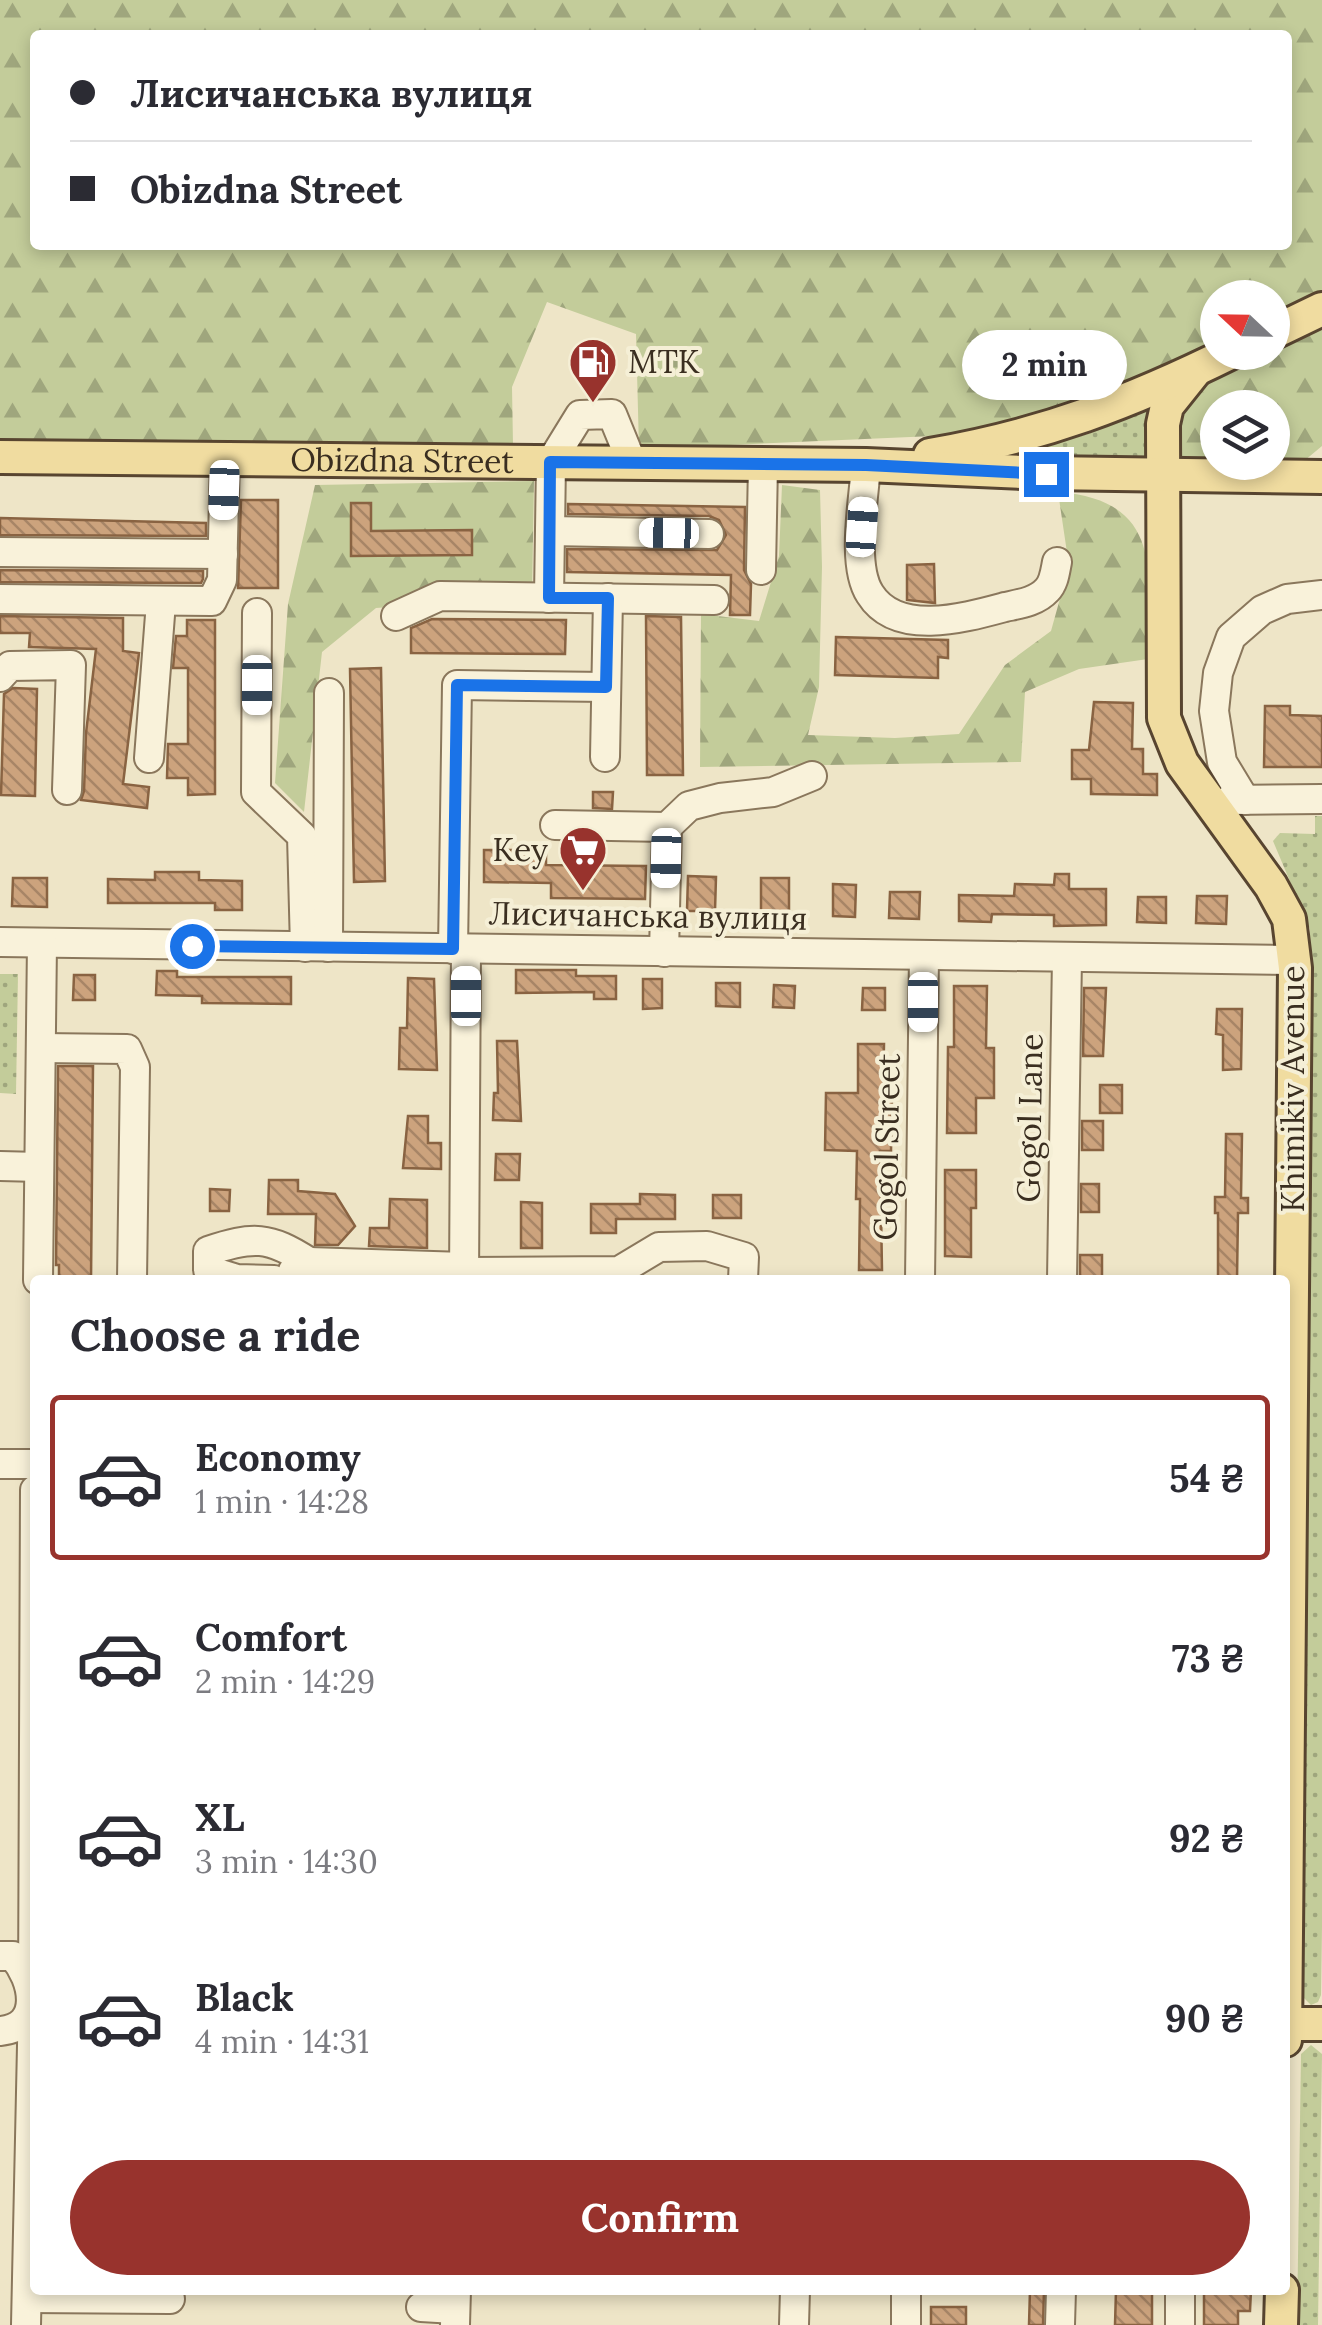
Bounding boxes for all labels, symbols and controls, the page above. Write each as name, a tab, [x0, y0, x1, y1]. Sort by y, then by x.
text: Лисичанська вулиця	[130, 69, 533, 117]
text: Obizdna Street	[130, 165, 402, 213]
north arrow	[1200, 280, 1290, 370]
map controls	[1200, 280, 1290, 480]
callout: 2 min	[964, 329, 1128, 399]
fuel station icon: MTK	[567, 336, 619, 404]
place label: MTK	[628, 341, 700, 382]
text: 2 min	[1002, 344, 1087, 385]
button: layers	[1200, 390, 1290, 480]
street label: Obizdna Street	[290, 439, 515, 482]
route end	[1024, 452, 1069, 497]
car	[208, 459, 240, 521]
car	[845, 496, 879, 558]
car	[639, 517, 699, 549]
car	[242, 655, 272, 715]
supermarket icon: Key	[557, 824, 609, 892]
car	[650, 828, 682, 888]
place label: Key	[493, 829, 548, 870]
street label: Лисичанська вулиця	[488, 892, 808, 939]
route start	[170, 924, 215, 969]
car	[451, 966, 481, 1026]
street label: Khimikiv Avenue	[1272, 966, 1313, 1212]
car	[908, 972, 938, 1032]
street label: Gogol Lane	[1008, 1033, 1051, 1203]
street label: Gogol Street	[864, 1052, 909, 1241]
text: Choose a ride	[70, 1306, 360, 1363]
icon: car	[75, 1433, 165, 1523]
text: Economy	[195, 1433, 361, 1481]
text: 54 ₴	[1169, 1454, 1245, 1502]
text: 1 min · 14:28	[195, 1481, 369, 1522]
icon: car	[75, 1613, 165, 1703]
text: Comfort	[195, 1613, 347, 1661]
text: 73 ₴	[1172, 1634, 1245, 1682]
text: 2 min · 14:29	[195, 1661, 375, 1702]
icon: car	[75, 1793, 165, 1883]
text: XL	[195, 1793, 245, 1841]
text: 92 ₴	[1169, 1814, 1245, 1862]
text: 3 min · 14:30	[195, 1841, 378, 1882]
icon: car	[75, 1973, 165, 2063]
text: Black	[195, 1973, 294, 2021]
text: 90 ₴	[1165, 1994, 1245, 2042]
text: 4 min · 14:31	[195, 2021, 369, 2062]
button: Confirm	[70, 2160, 1250, 2275]

